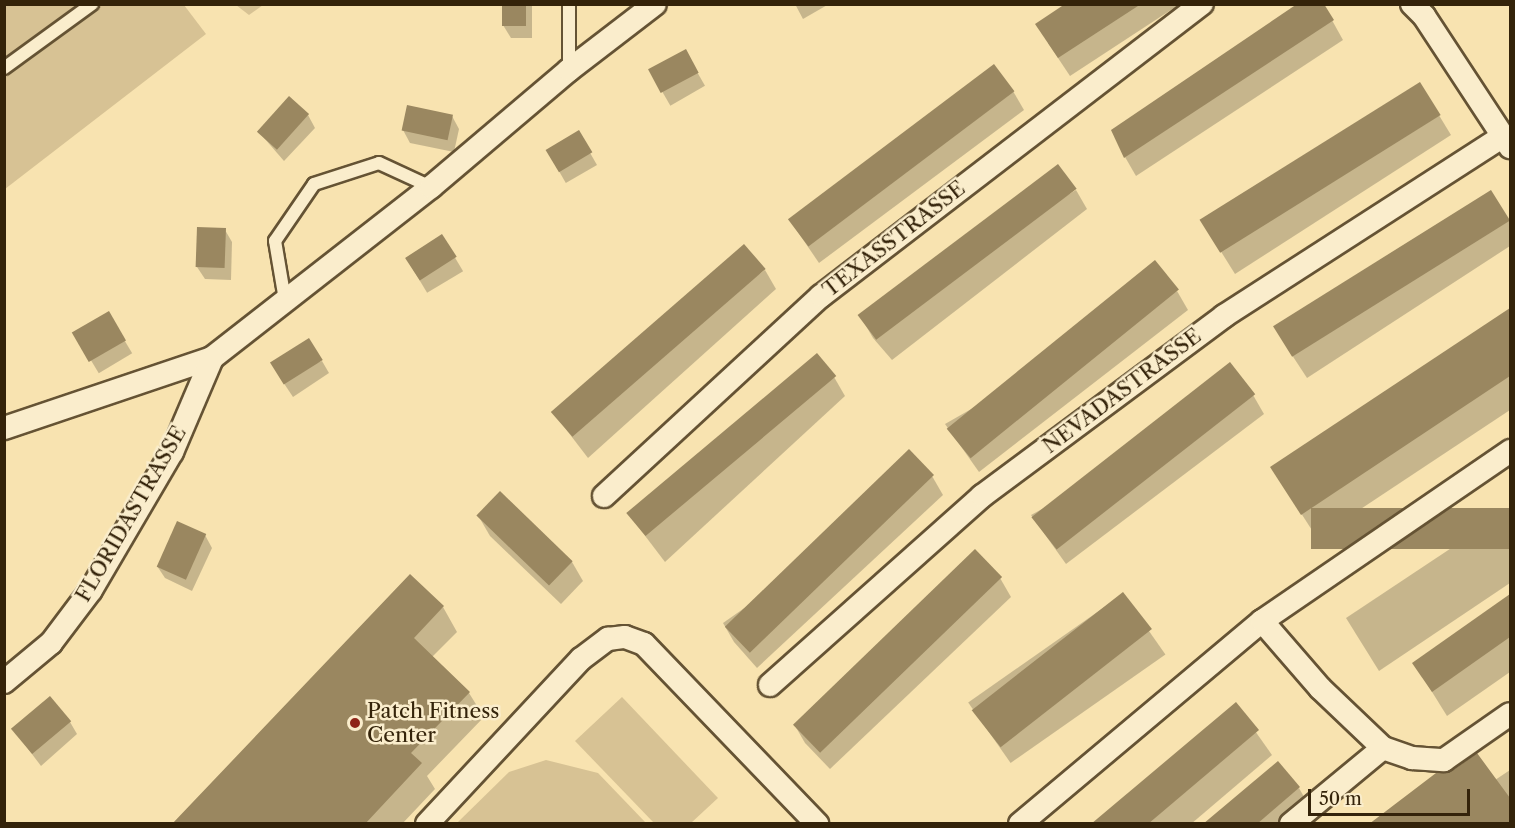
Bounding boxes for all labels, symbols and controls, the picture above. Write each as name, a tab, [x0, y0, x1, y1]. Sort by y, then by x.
street label: TEXASSTRASSE	[818, 176, 970, 302]
street label: NEVADASTRASSE	[1038, 323, 1206, 459]
street label: FLORIDASTRASSE	[70, 422, 192, 606]
place label: Patch Fitness Center	[367, 698, 499, 748]
marker: Patch Fitness Center	[348, 716, 362, 730]
scale bar	[1311, 777, 1473, 815]
text: 50 m	[1319, 788, 1362, 810]

